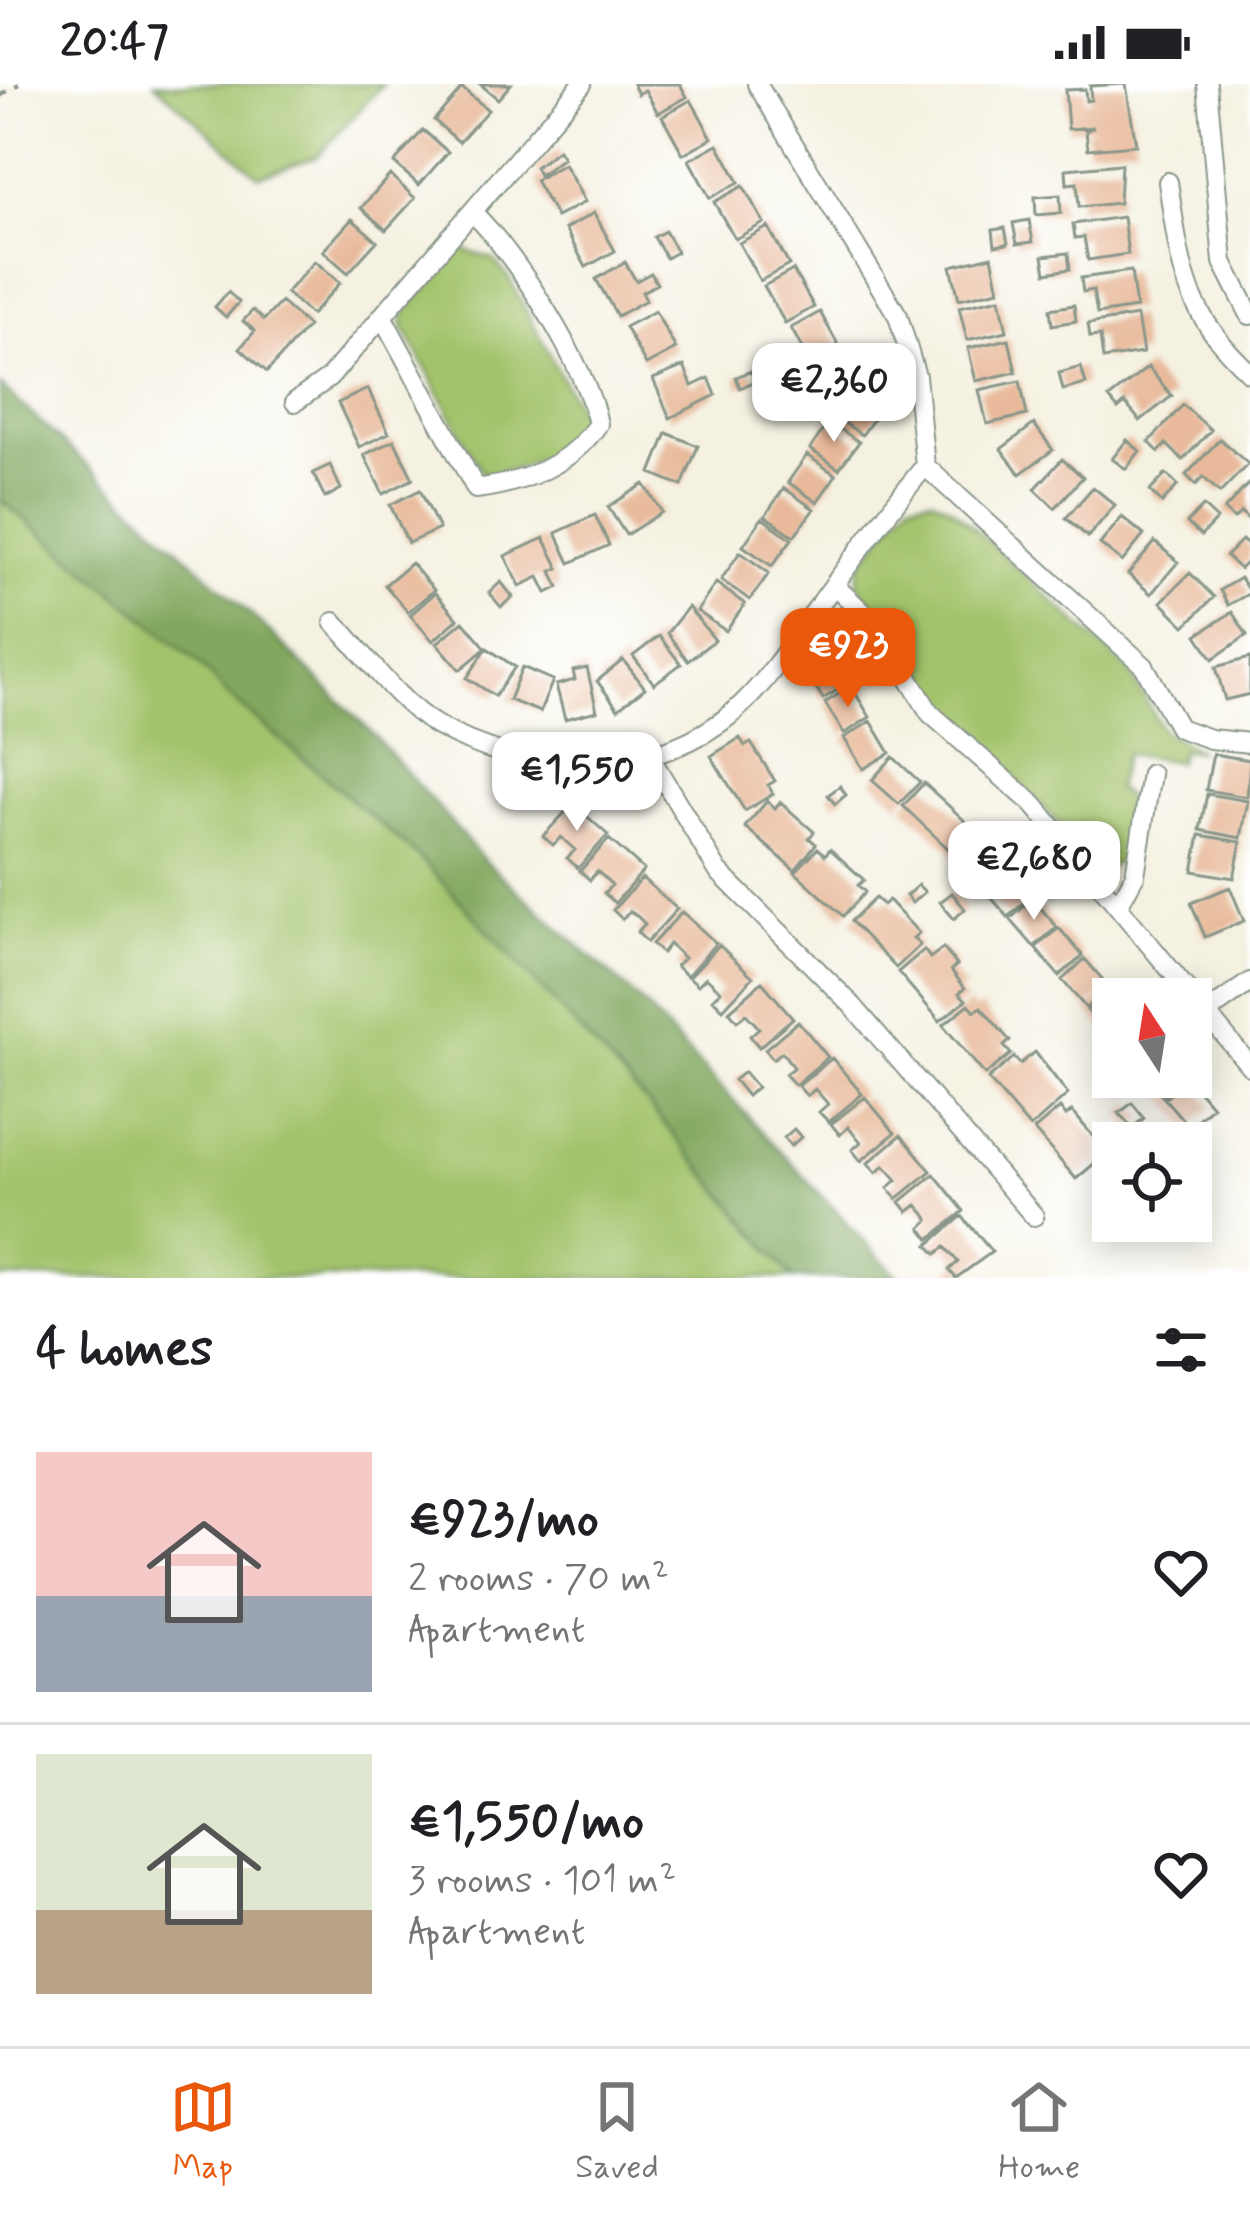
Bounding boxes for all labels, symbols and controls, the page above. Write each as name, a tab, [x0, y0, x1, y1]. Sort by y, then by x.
text: 20:47	[60, 13, 169, 72]
pin: €2,360	[736, 343, 932, 445]
text: €2,360	[779, 356, 889, 407]
pin: €923	[777, 608, 919, 710]
text: €923	[807, 621, 889, 672]
pin: €1,550	[479, 732, 675, 834]
text: €1,550	[519, 745, 635, 796]
pin: €2,680	[936, 821, 1132, 923]
text: €2,680	[975, 834, 1093, 885]
north arrow	[1092, 978, 1212, 1098]
map controls	[1092, 978, 1212, 1242]
button: locate	[1092, 1122, 1212, 1242]
text: 4 homes	[36, 1317, 213, 1383]
icon: filters	[1148, 1317, 1214, 1383]
text: €923/mo	[408, 1488, 599, 1554]
icon: home	[132, 1500, 276, 1644]
icon: heart	[1148, 1539, 1214, 1605]
text: 2 rooms · 70 m²	[408, 1554, 669, 1605]
text: Apartment	[408, 1605, 585, 1656]
text: €1,550/mo	[408, 1790, 644, 1856]
icon: home	[132, 1802, 276, 1946]
icon: heart	[1148, 1841, 1214, 1907]
text: 3 rooms · 101 m²	[408, 1856, 676, 1907]
text: Apartment	[408, 1907, 585, 1958]
tab: Map	[170, 2074, 236, 2190]
tab: Saved	[575, 2074, 659, 2190]
tab: Home	[998, 2074, 1080, 2190]

